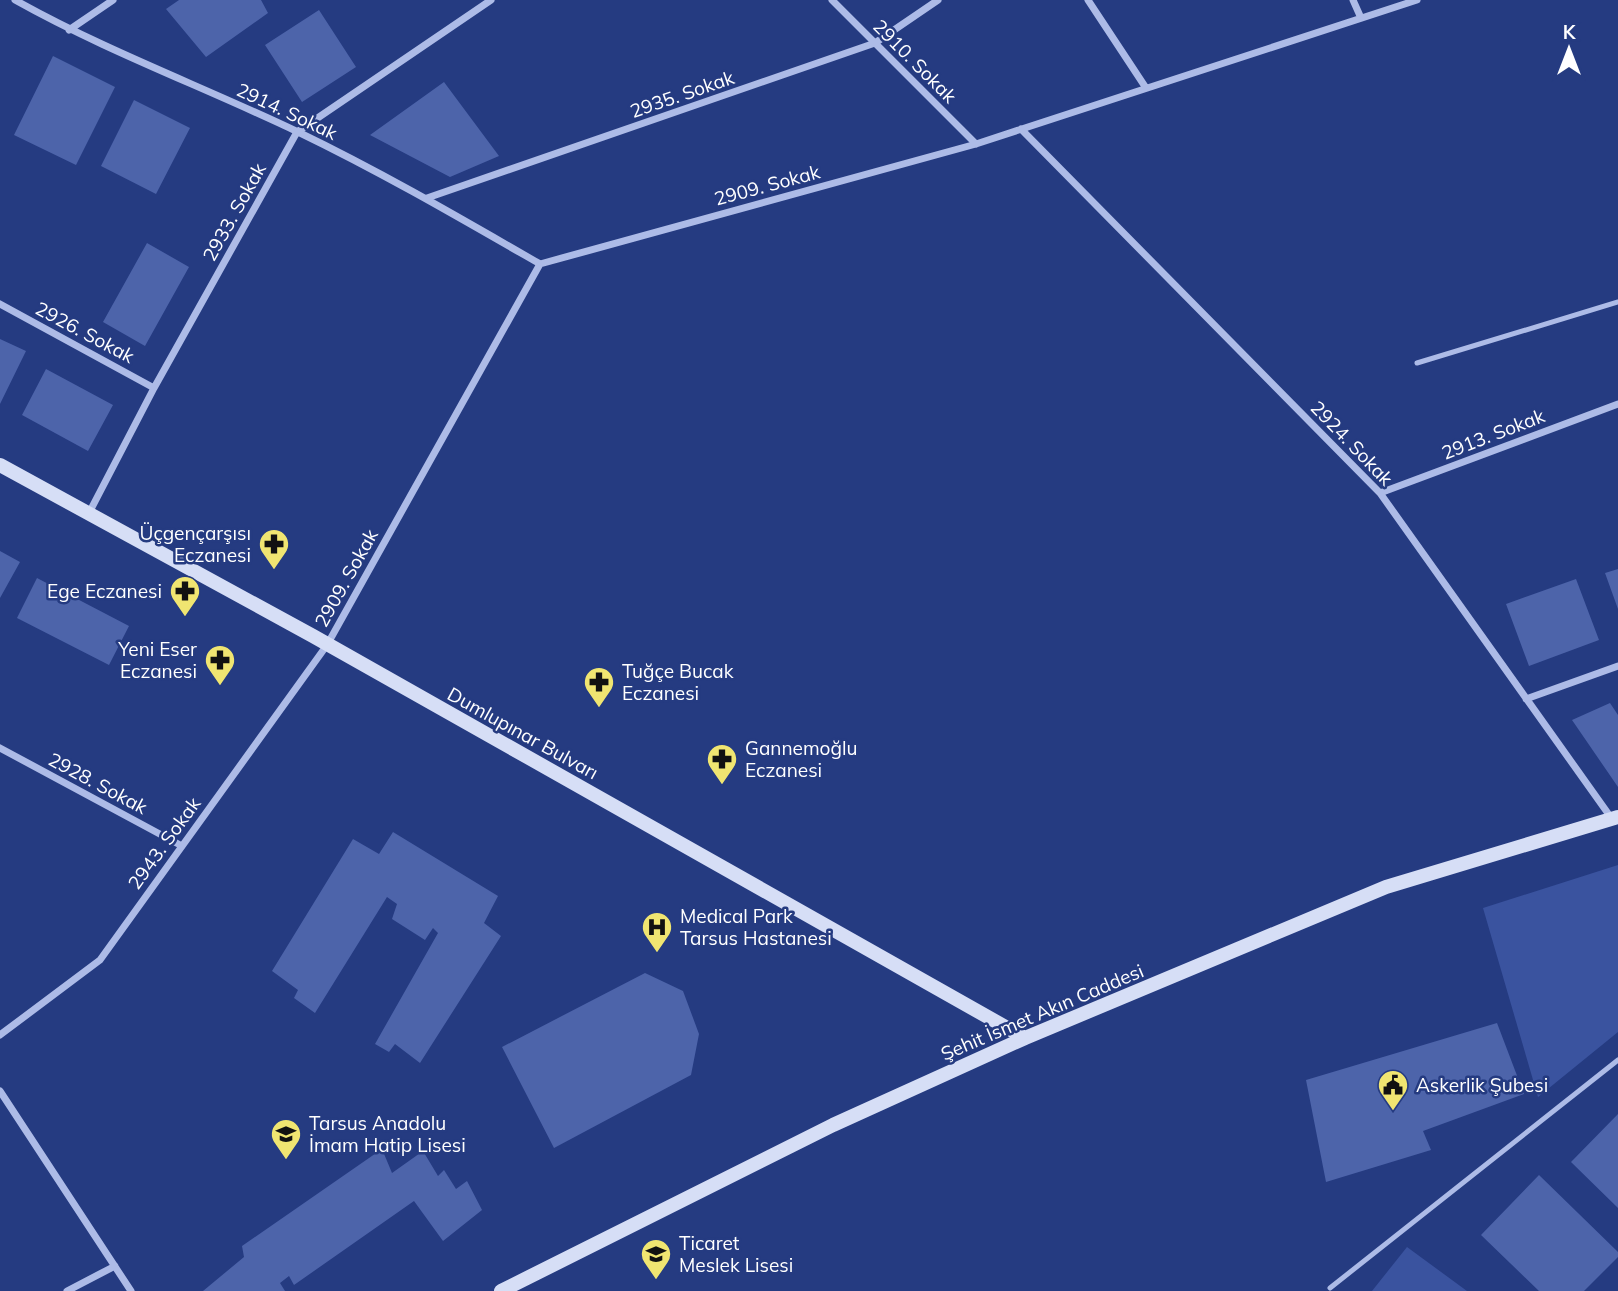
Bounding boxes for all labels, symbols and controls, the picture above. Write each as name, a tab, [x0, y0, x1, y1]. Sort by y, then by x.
street label: 2910. Sokak	[868, 14, 962, 108]
north arrow	[1534, 14, 1604, 84]
text: K	[1563, 20, 1577, 44]
street label: 2935. Sokak	[627, 65, 737, 123]
street label: 2914. Sokak	[233, 77, 341, 145]
street label: 2933. Sokak	[197, 159, 271, 265]
street label: 2909. Sokak	[712, 159, 823, 211]
street label: 2926. Sokak	[31, 296, 139, 368]
street label: 2924. Sokak	[1306, 396, 1398, 490]
street label: 2913. Sokak	[1438, 403, 1548, 465]
place label: Üçgençarşısı Eczanesi	[140, 521, 251, 567]
street label: 2909. Sokak	[309, 525, 383, 631]
pharmacy icon: Üçgençarşısı Eczanesi	[257, 527, 291, 571]
pharmacy icon: Ege Eczanesi	[168, 574, 202, 618]
place label: Ege Eczanesi	[47, 579, 162, 603]
place label: Yeni Eser Eczanesi	[117, 637, 197, 683]
pharmacy icon: Yeni Eser Eczanesi	[203, 643, 237, 687]
place label: Tuğçe Bucak Eczanesi	[622, 659, 734, 705]
pharmacy icon: Tuğçe Bucak Eczanesi	[582, 665, 616, 709]
street label: Dumlupınar Bulvarı	[443, 682, 603, 784]
place label: Gannemoğlu Eczanesi	[745, 736, 857, 782]
pharmacy icon: Gannemoğlu Eczanesi	[705, 742, 739, 786]
street label: 2928. Sokak	[44, 747, 152, 819]
street label: 2943. Sokak	[122, 792, 206, 894]
place label: Medical Park Tarsus Hastanesi	[680, 904, 832, 950]
hospital icon: Medical Park Tarsus Hastanesi	[640, 910, 674, 954]
street label: Şehit İsmet Akın Caddesi	[937, 958, 1147, 1066]
public building icon: Askerlik Şubesi	[1376, 1068, 1410, 1112]
place label: Askerlik Şubesi	[1416, 1073, 1548, 1097]
place label: Tarsus Anadolu İmam Hatip Lisesi	[309, 1111, 466, 1157]
school or university icon: Tarsus Anadolu İmam Hatip Lisesi	[269, 1117, 303, 1161]
place label: Ticaret Meslek Lisesi	[679, 1231, 793, 1277]
school or university icon: Ticaret Meslek Lisesi	[639, 1237, 673, 1281]

